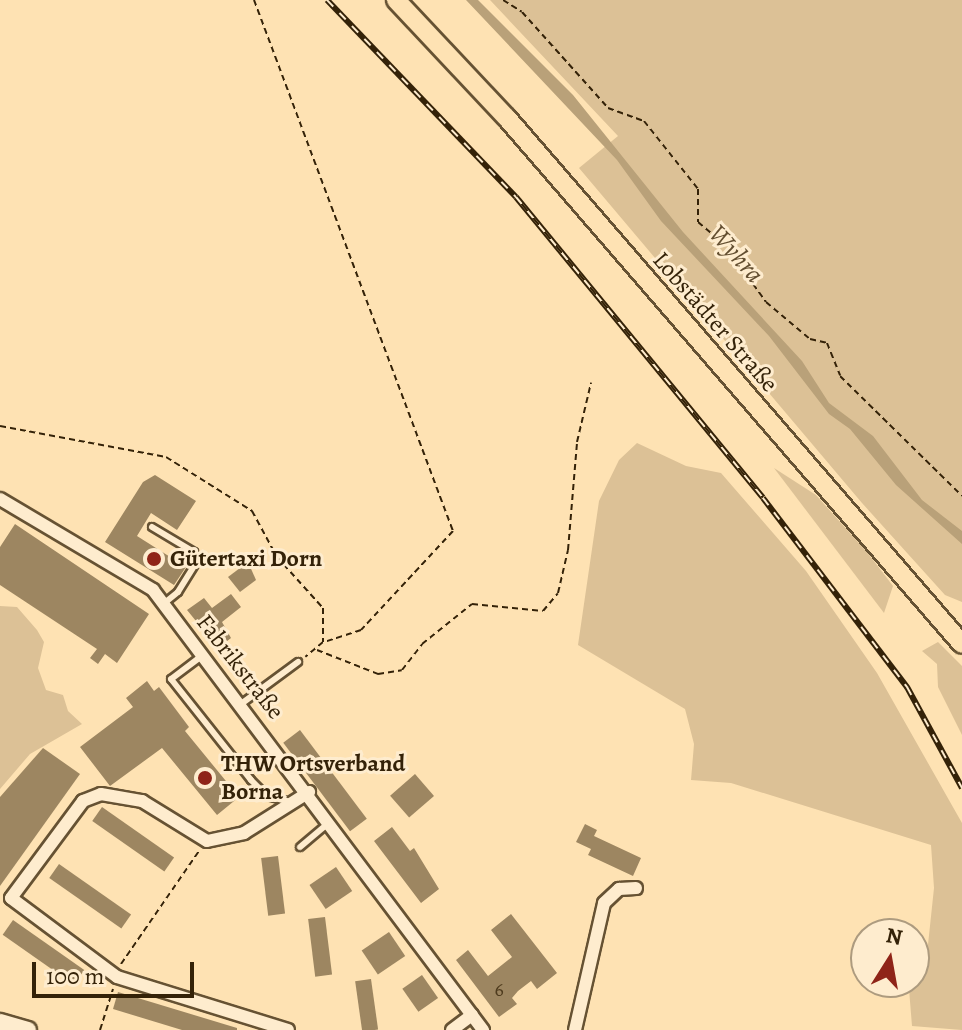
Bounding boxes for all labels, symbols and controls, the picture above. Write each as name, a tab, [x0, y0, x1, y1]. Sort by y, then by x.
water label: Wyhra	[702, 219, 770, 289]
street label: Lobstädter Straße	[646, 246, 784, 398]
place label: Gütertaxi Dorn	[170, 545, 322, 573]
marker: Gütertaxi Dorn	[145, 550, 163, 568]
street label: Fabrikstraße	[190, 609, 290, 725]
place label: THW Ortsverband Borna	[221, 750, 405, 806]
marker: THW Ortsverband Borna	[196, 769, 214, 787]
north arrow	[850, 918, 930, 998]
text: N	[883, 920, 905, 953]
scale bar	[36, 946, 198, 996]
text: 100 m	[46, 960, 105, 992]
house number: 6	[494, 977, 504, 1001]

